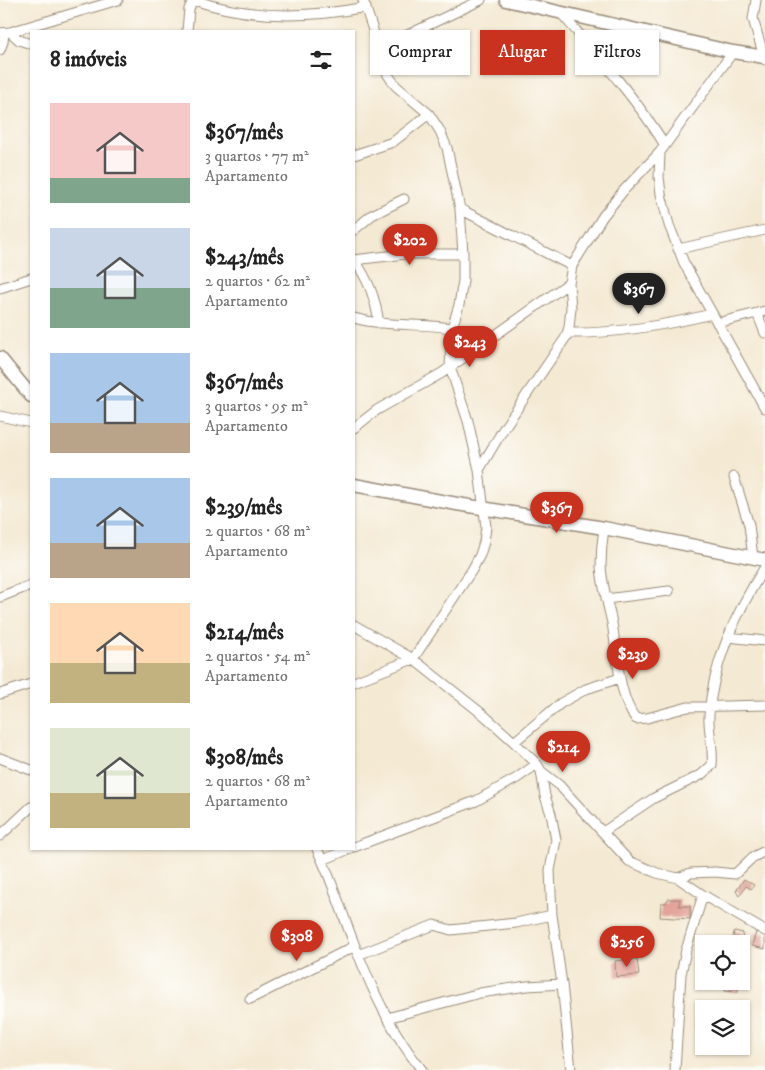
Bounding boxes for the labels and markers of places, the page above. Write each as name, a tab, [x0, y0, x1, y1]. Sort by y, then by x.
pin: $202	[380, 224, 440, 266]
pin: $367	[609, 272, 669, 315]
pin: $243	[440, 326, 500, 368]
pin: $367	[527, 492, 587, 534]
pin: $239	[603, 638, 663, 680]
pin: $214	[533, 730, 593, 773]
pin: $308	[267, 920, 327, 962]
pin: $256	[597, 926, 657, 968]

